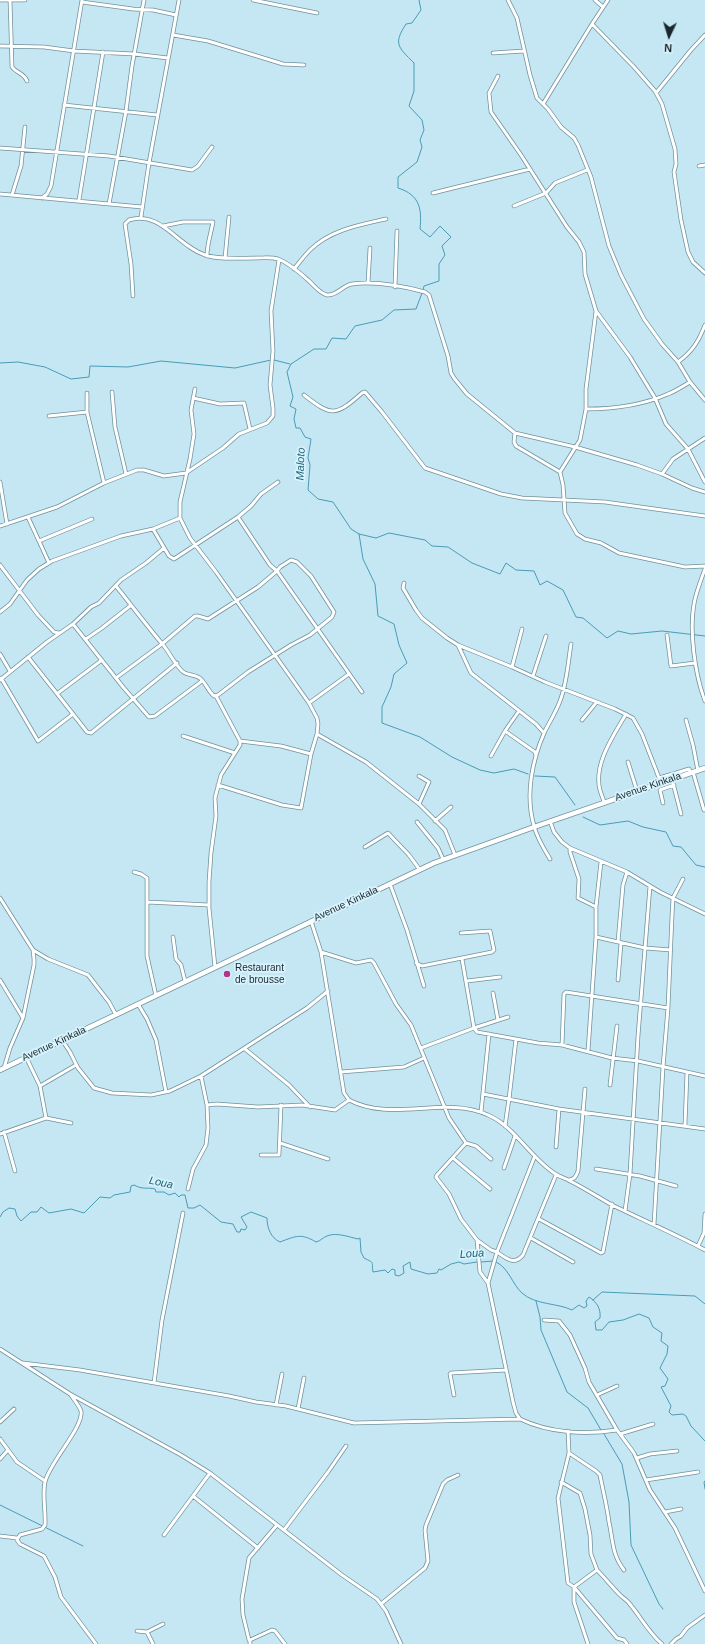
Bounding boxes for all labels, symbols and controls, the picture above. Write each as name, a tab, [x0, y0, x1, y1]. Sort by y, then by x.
north arrow	[649, 16, 689, 56]
text: N	[664, 42, 673, 54]
water label: Maloto	[294, 447, 308, 481]
street label: Avenue Kinkala	[613, 770, 683, 804]
street label: Avenue Kinkala	[312, 884, 380, 924]
place label: Restaurant de brousse	[235, 962, 284, 986]
marker: Restaurant de brousse	[222, 969, 232, 979]
street label: Avenue Kinkala	[20, 1024, 88, 1064]
water label: Loua	[148, 1174, 174, 1192]
water label: Loua	[459, 1247, 485, 1261]

